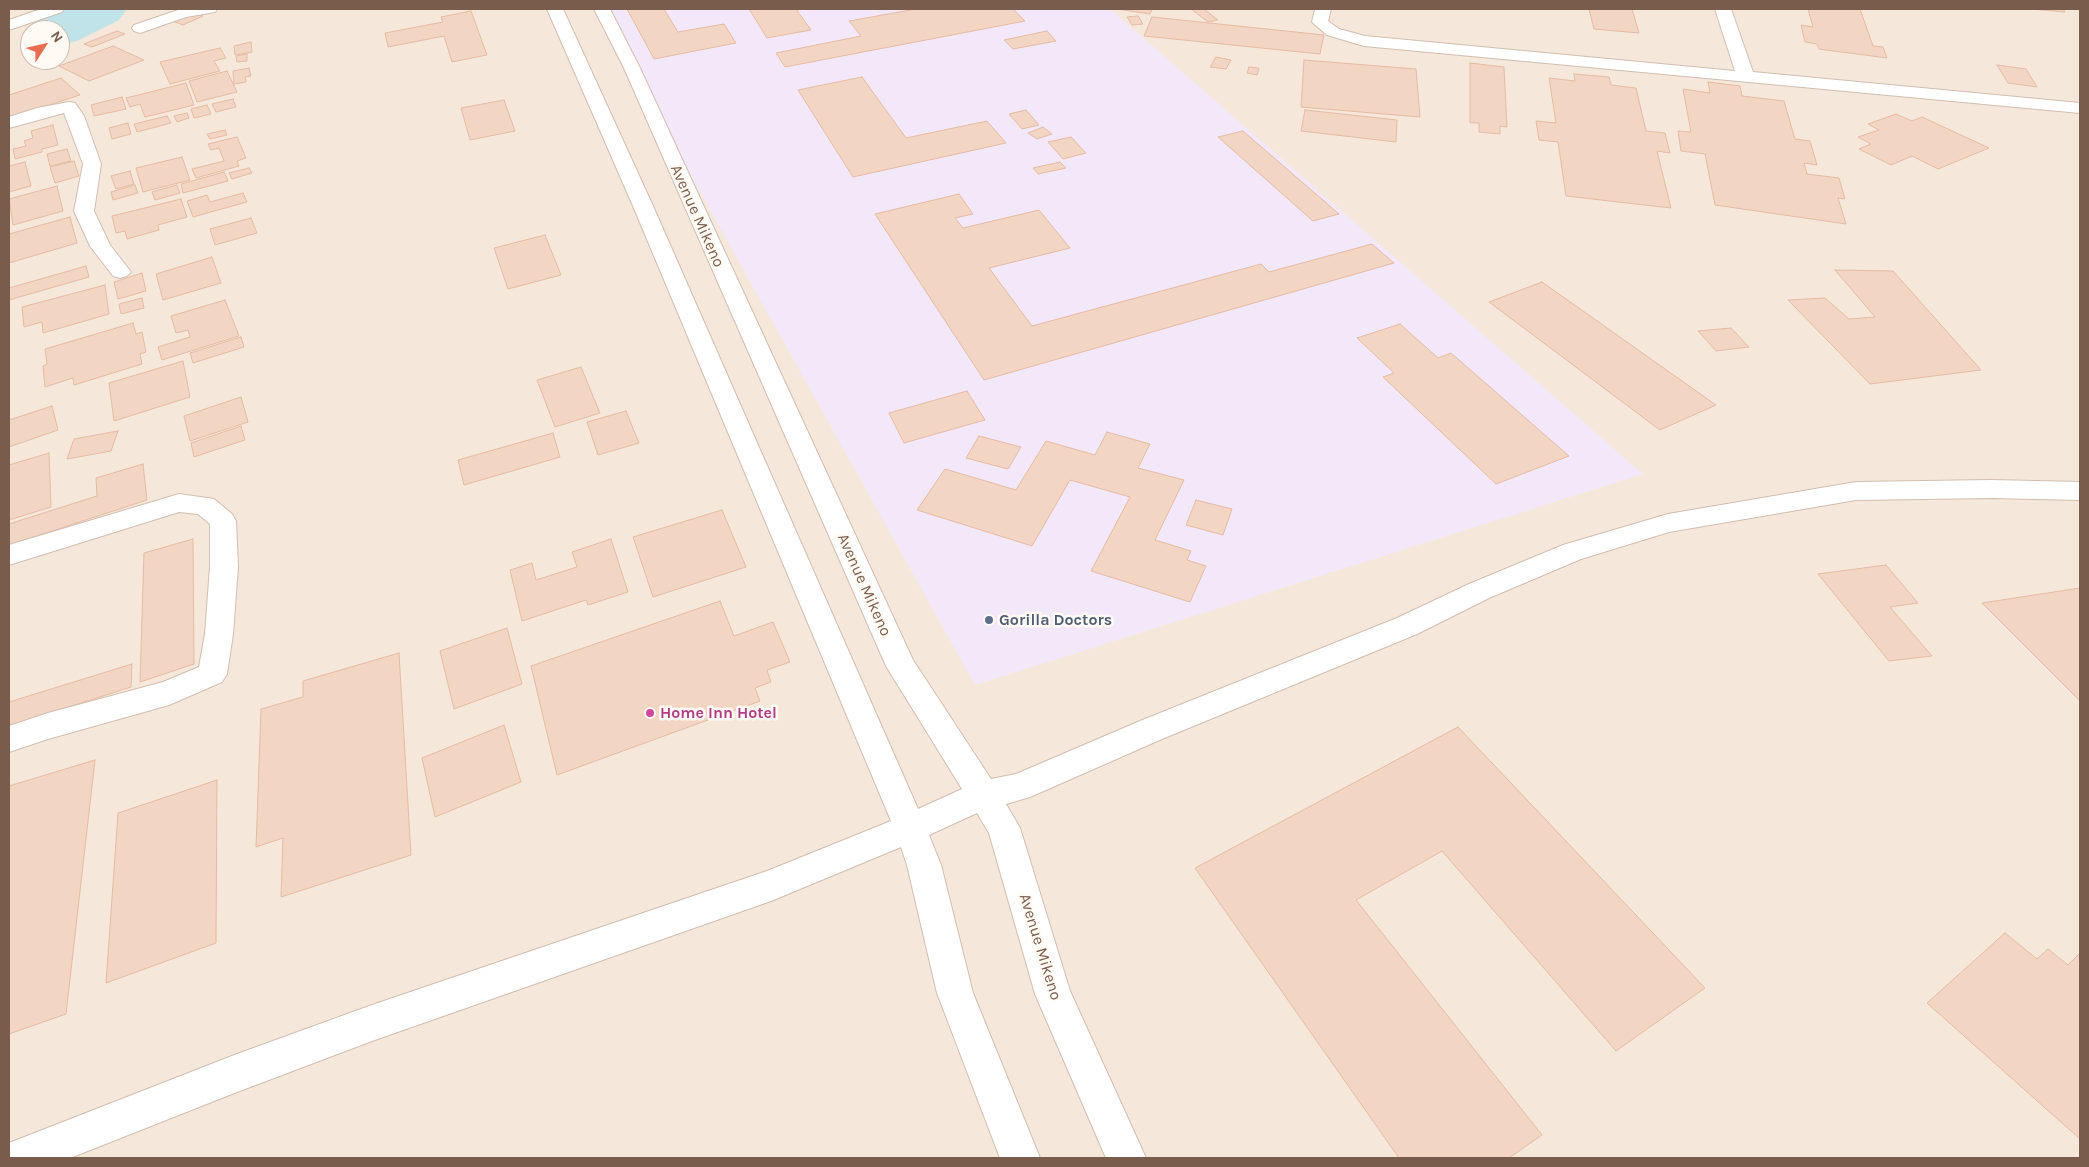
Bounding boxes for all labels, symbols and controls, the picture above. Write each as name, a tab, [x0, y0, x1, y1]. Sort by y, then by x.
north arrow	[20, 20, 70, 70]
text: N	[47, 28, 67, 46]
street label: Avenue Mikeno	[666, 162, 728, 270]
street label: Avenue Mikeno	[833, 531, 895, 639]
place label: Gorilla Doctors	[999, 610, 1112, 630]
marker: Gorilla Doctors	[983, 614, 995, 626]
place label: Home Inn Hotel	[660, 703, 777, 723]
marker: Home Inn Hotel	[644, 707, 656, 719]
street label: Avenue Mikeno	[1015, 891, 1065, 1003]

